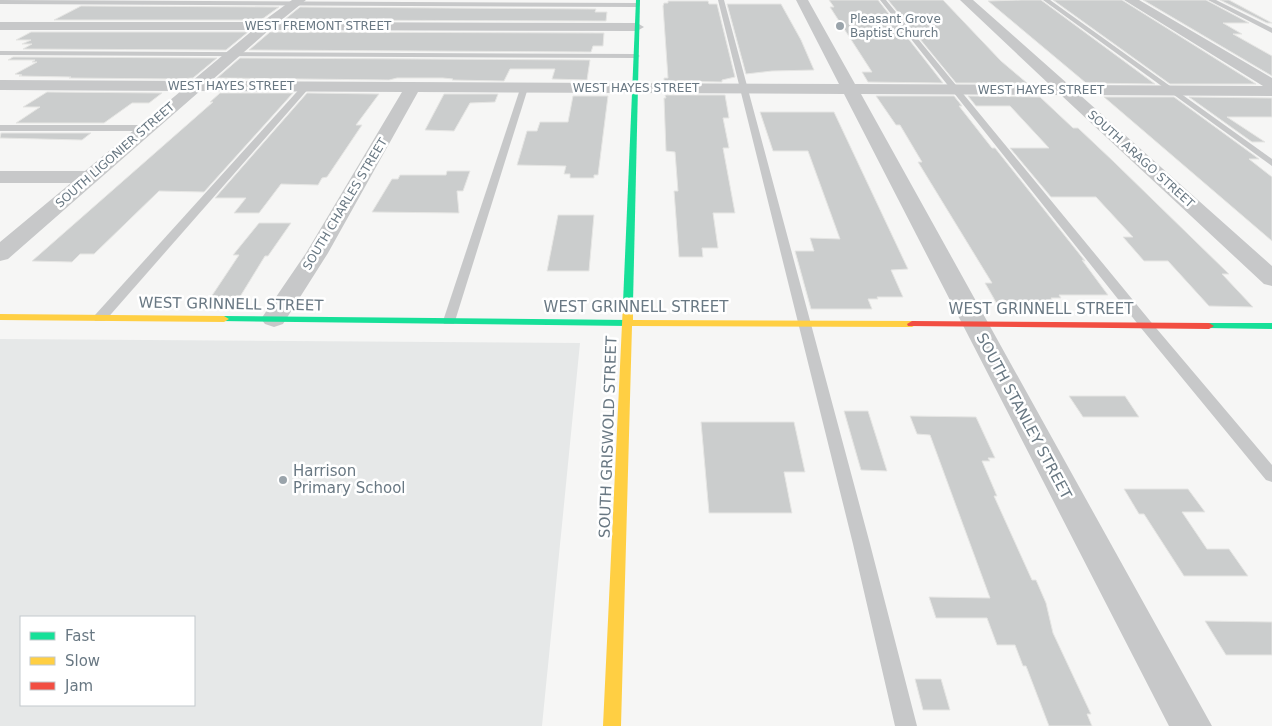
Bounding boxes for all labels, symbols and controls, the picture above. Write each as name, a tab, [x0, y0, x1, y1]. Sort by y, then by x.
place label: Pleasant Grove Baptist Church	[850, 12, 941, 40]
street label: WEST FREMONT STREET	[245, 19, 392, 33]
marker: Pleasant Grove Baptist Church	[834, 20, 846, 32]
street label: WEST HAYES STREET	[168, 79, 295, 93]
street label: WEST HAYES STREET	[573, 81, 700, 95]
street label: WEST HAYES STREET	[978, 83, 1105, 97]
street label: SOUTH LIGONIER STREET	[53, 99, 178, 210]
street label: SOUTH ARAGO STREET	[1085, 107, 1198, 211]
street label: SOUTH CHARLES STREET	[300, 135, 390, 273]
street label: WEST GRINNELL STREET	[138, 293, 324, 315]
street label: WEST GRINNELL STREET	[544, 298, 729, 316]
street label: WEST GRINNELL STREET	[949, 300, 1134, 318]
street label: SOUTH STANLEY STREET	[973, 330, 1076, 503]
street label: SOUTH GRISWOLD STREET	[595, 335, 621, 538]
place label: Harrison Primary School	[293, 462, 406, 497]
marker: Harrison Primary School	[277, 474, 289, 486]
legend	[20, 616, 195, 706]
text: Fast	[65, 627, 95, 645]
text: Slow	[65, 652, 100, 670]
text: Jam	[64, 677, 93, 695]

